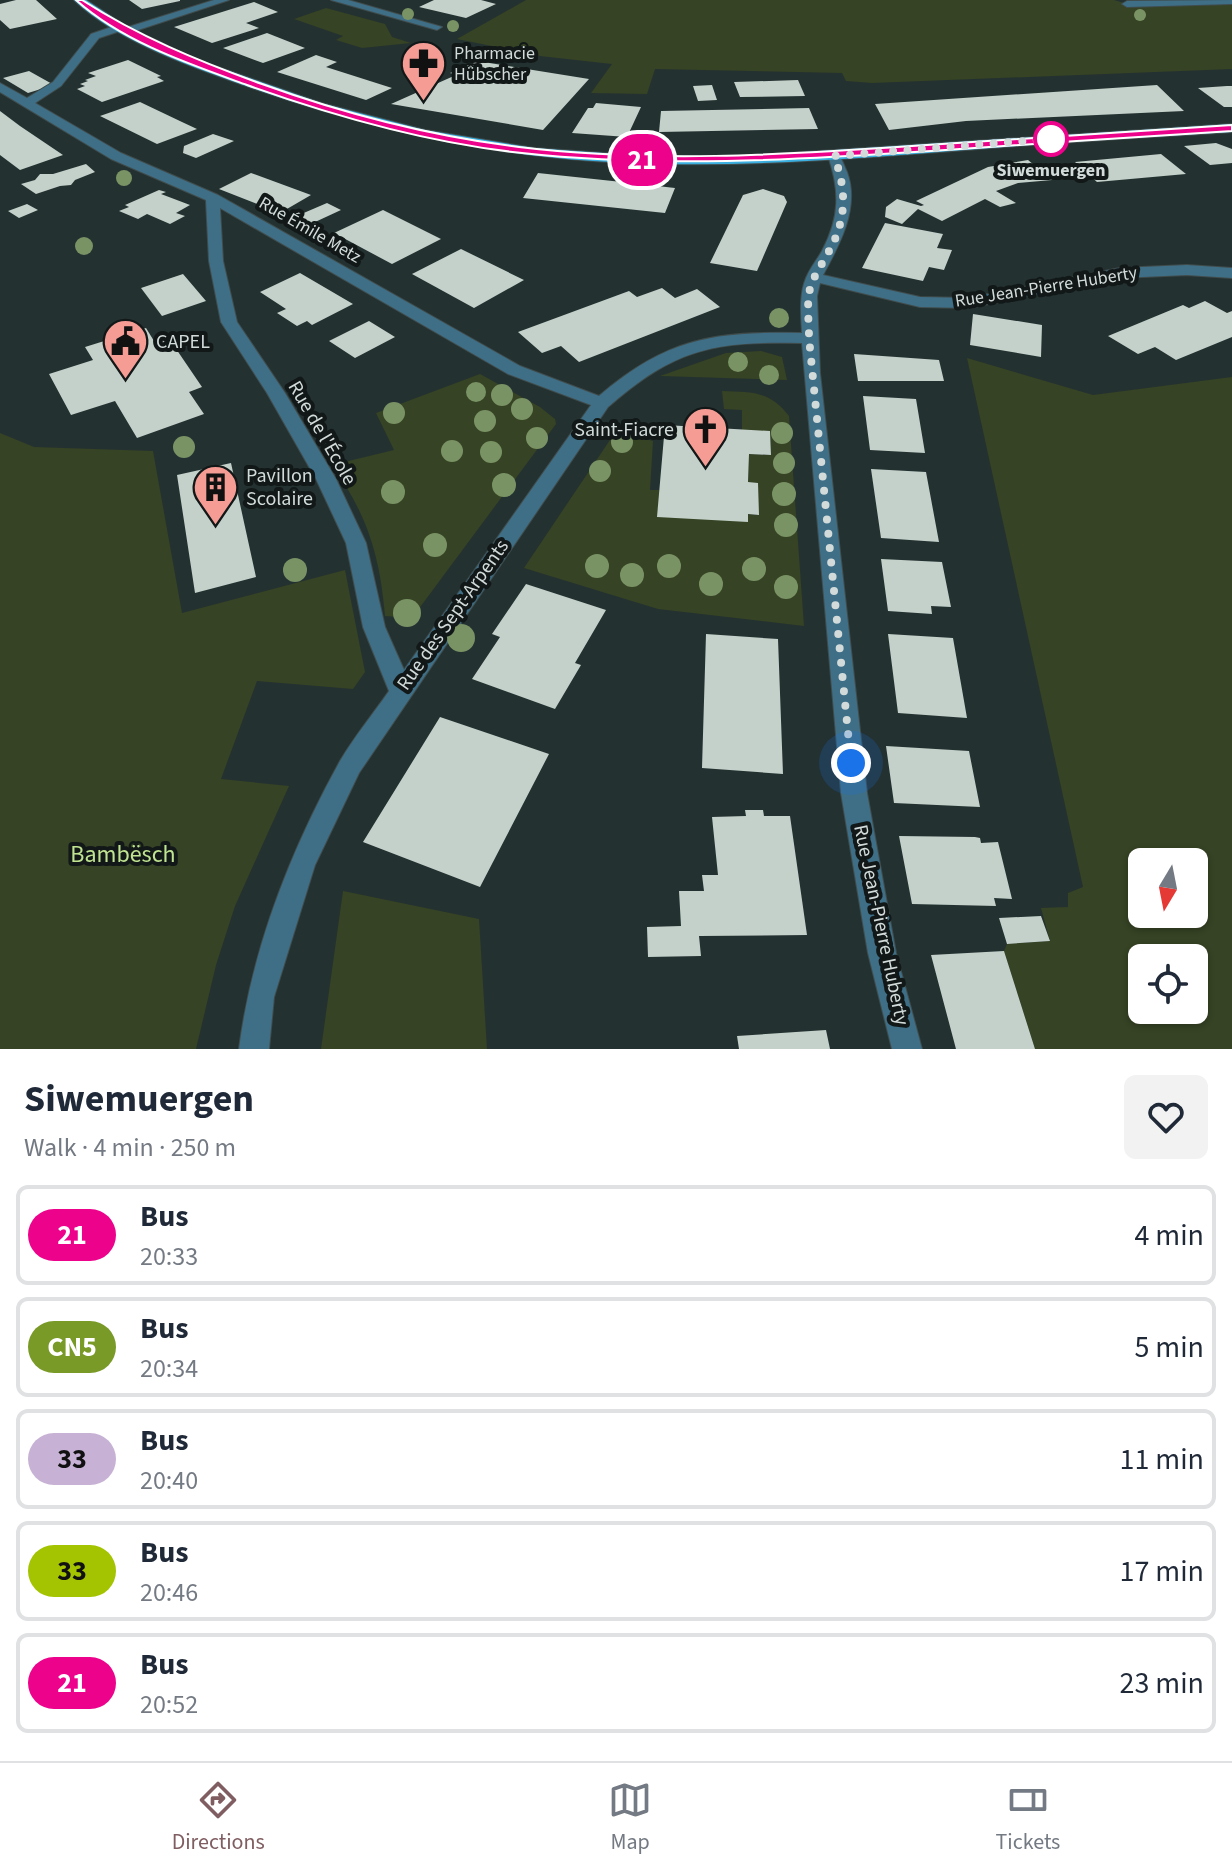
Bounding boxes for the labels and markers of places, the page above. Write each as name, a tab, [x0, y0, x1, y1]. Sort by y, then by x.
pharmacy icon: Pharmacie Hübscher	[399, 39, 447, 102]
place label: Pharmacie Hübscher	[454, 41, 535, 87]
marker: Siwemuergen	[1034, 122, 1068, 156]
place label: Siwemuergen	[997, 158, 1105, 183]
public building icon: CAPEL	[101, 318, 149, 381]
place label: CAPEL	[156, 328, 210, 356]
church icon: Saint-Fiacre	[681, 406, 729, 469]
place label: Saint-Fiacre	[574, 416, 674, 444]
place label: Pavillon Scolaire	[246, 462, 313, 513]
building icon: Pavillon Scolaire	[191, 463, 239, 526]

